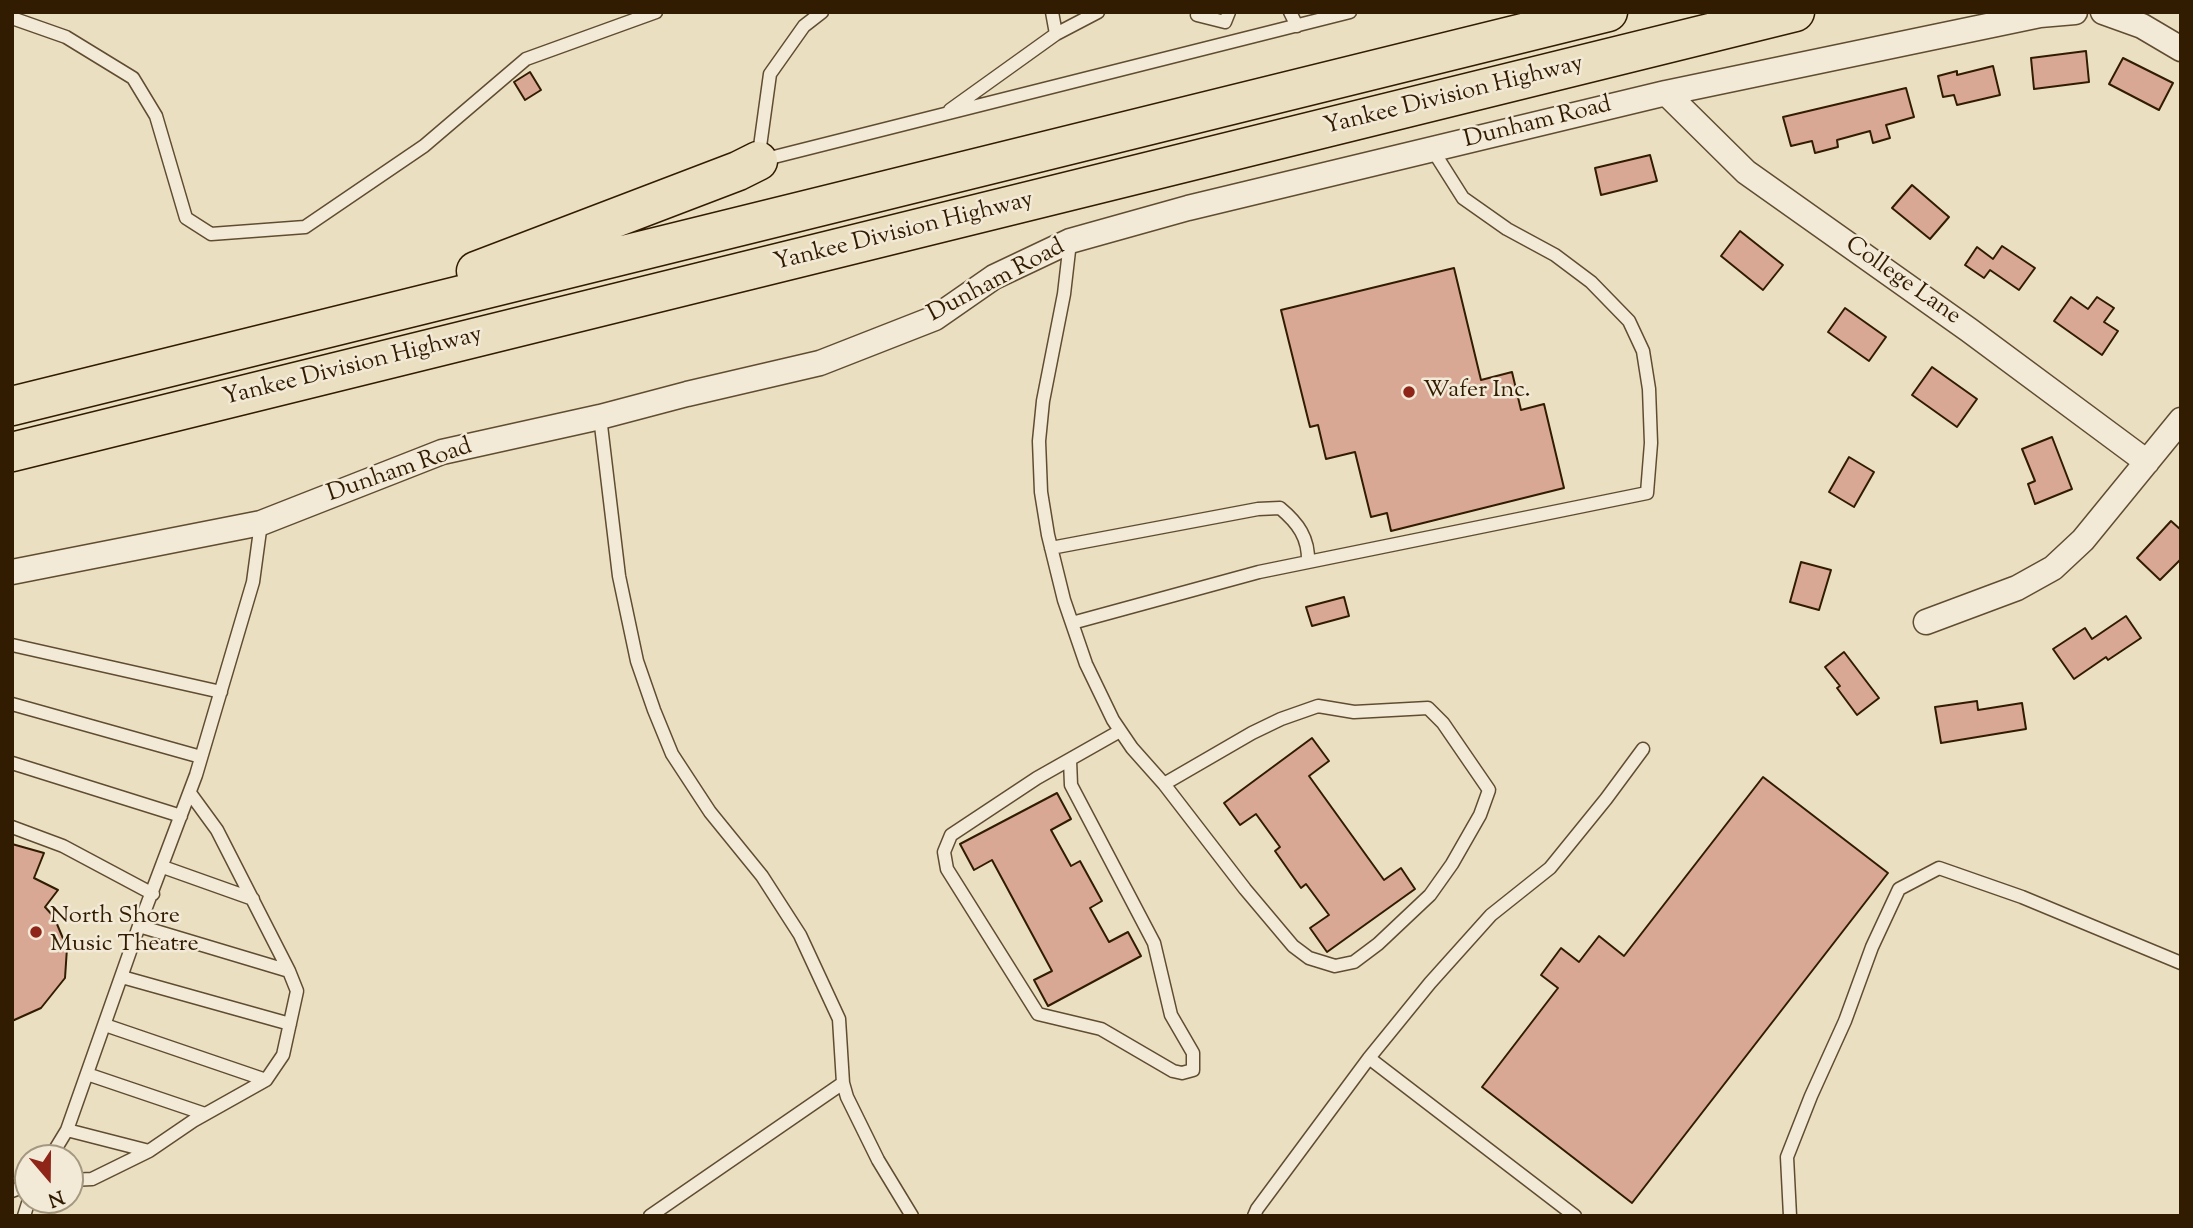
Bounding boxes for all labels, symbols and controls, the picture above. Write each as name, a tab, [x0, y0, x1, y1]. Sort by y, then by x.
street label: Yankee Division Highway	[1321, 51, 1587, 143]
street label: Dunham Road	[1461, 92, 1615, 156]
street label: Yankee Division Highway	[771, 187, 1037, 279]
street label: College Lane	[1839, 232, 1965, 332]
street label: Dunham Road	[924, 234, 1070, 330]
street label: Yankee Division Highway	[220, 322, 486, 414]
place label: Wafer Inc.	[1423, 378, 1530, 406]
marker: Wafer Inc.	[1401, 384, 1417, 400]
street label: Dunham Road	[324, 434, 476, 510]
place label: North Shore Music Theatre	[50, 904, 199, 960]
marker: North Shore Music Theatre	[28, 924, 44, 940]
north arrow	[14, 1144, 84, 1214]
text: N	[44, 1182, 67, 1213]

